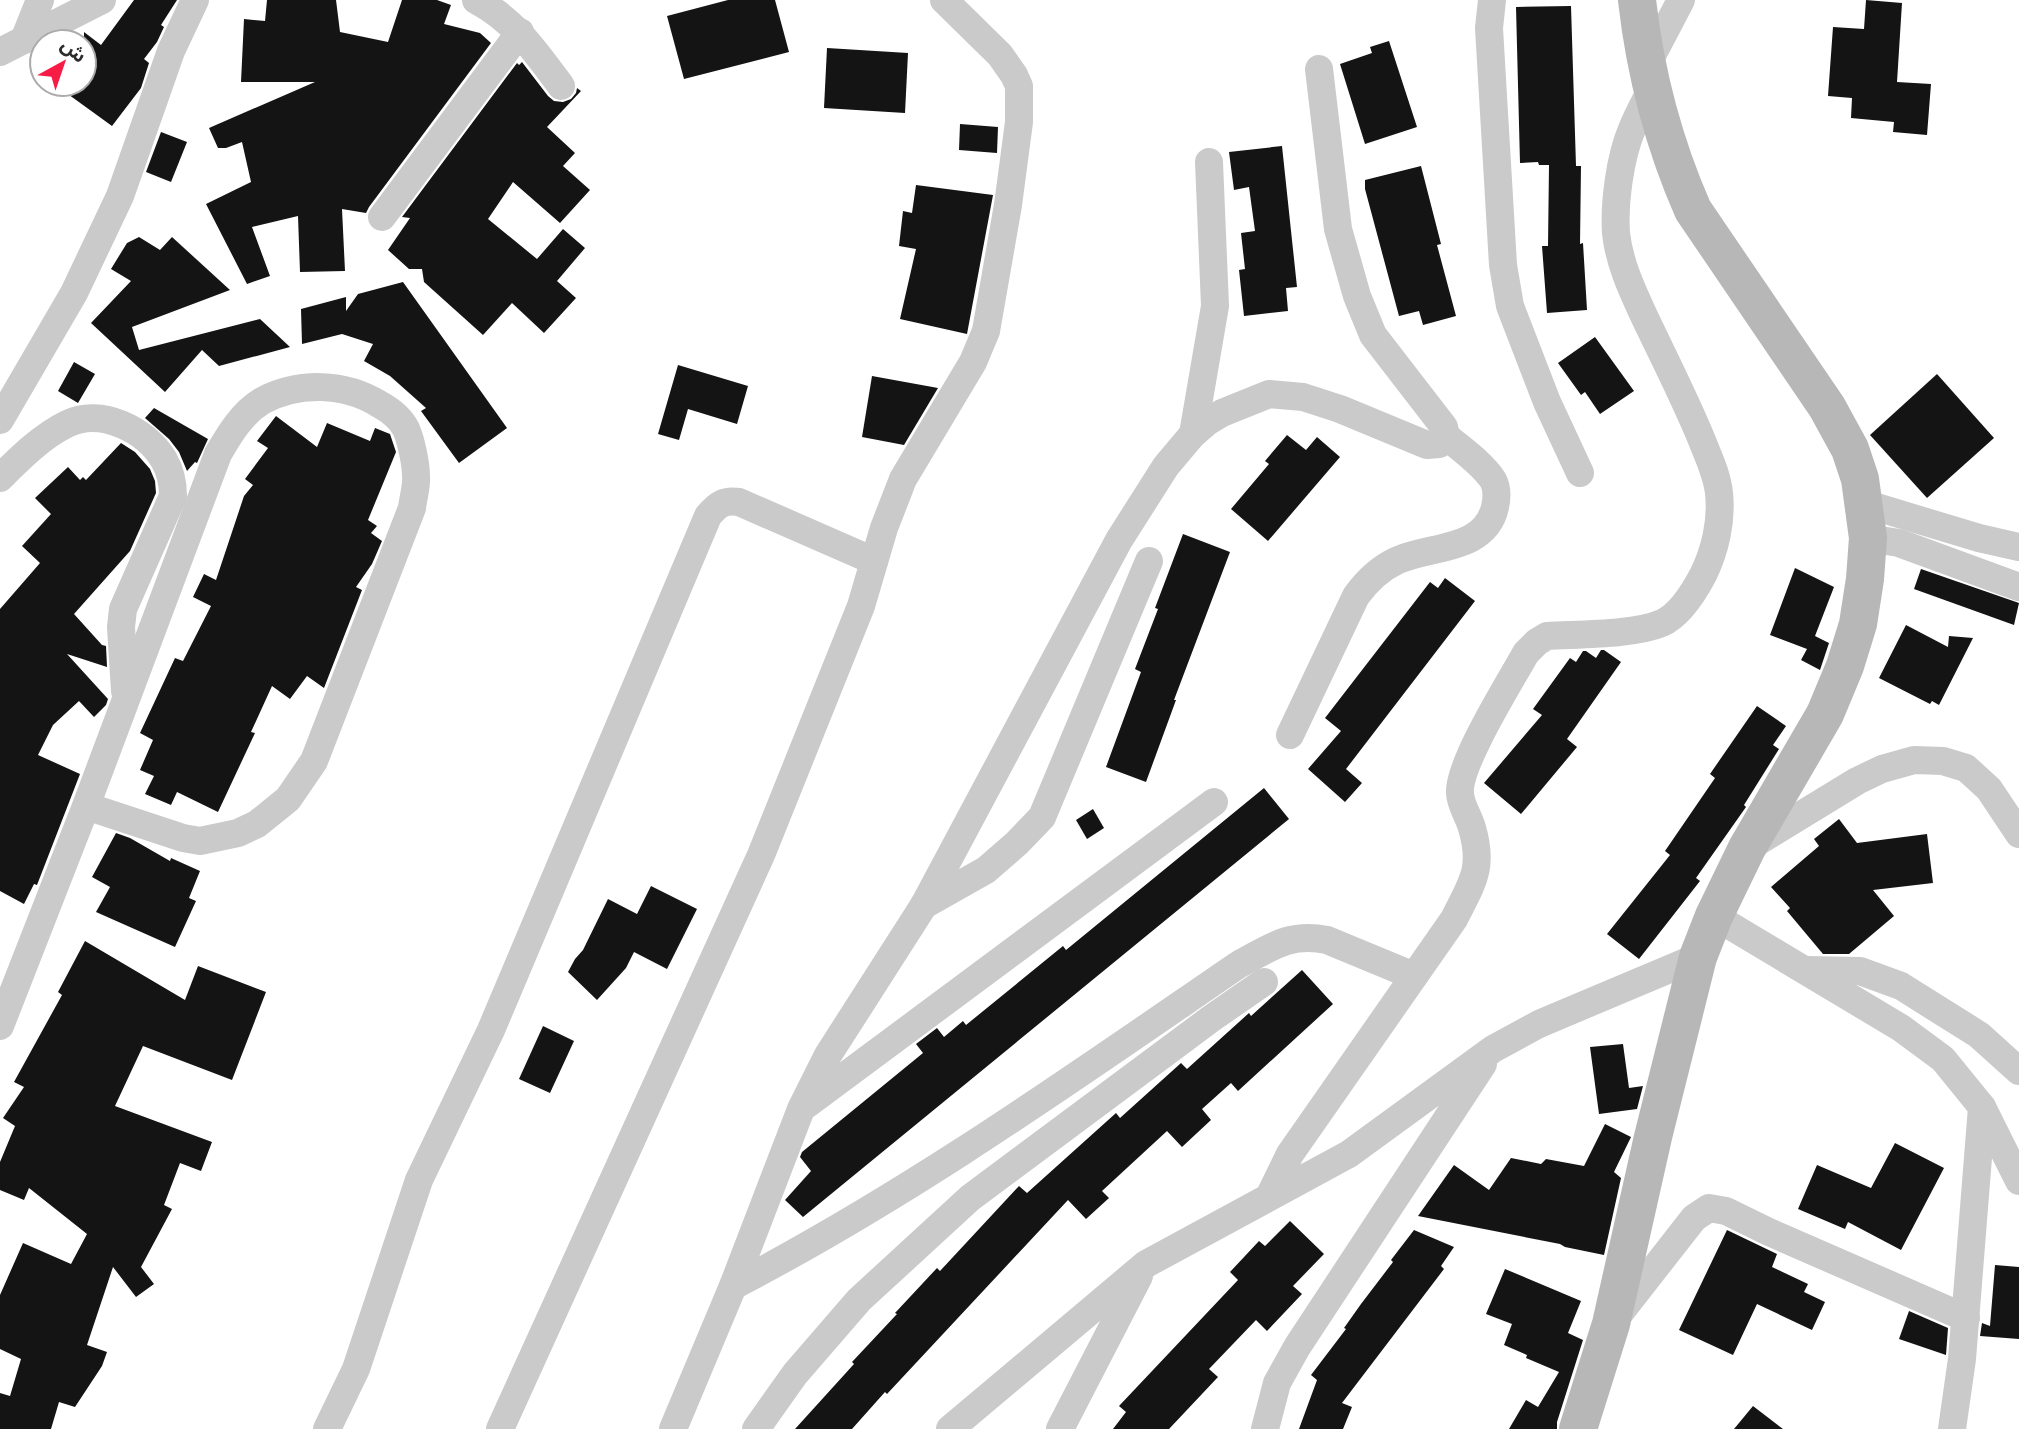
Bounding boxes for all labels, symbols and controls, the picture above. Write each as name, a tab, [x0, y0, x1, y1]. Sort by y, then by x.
north arrow	[28, 28, 98, 98]
text: ش	[56, 34, 90, 68]

